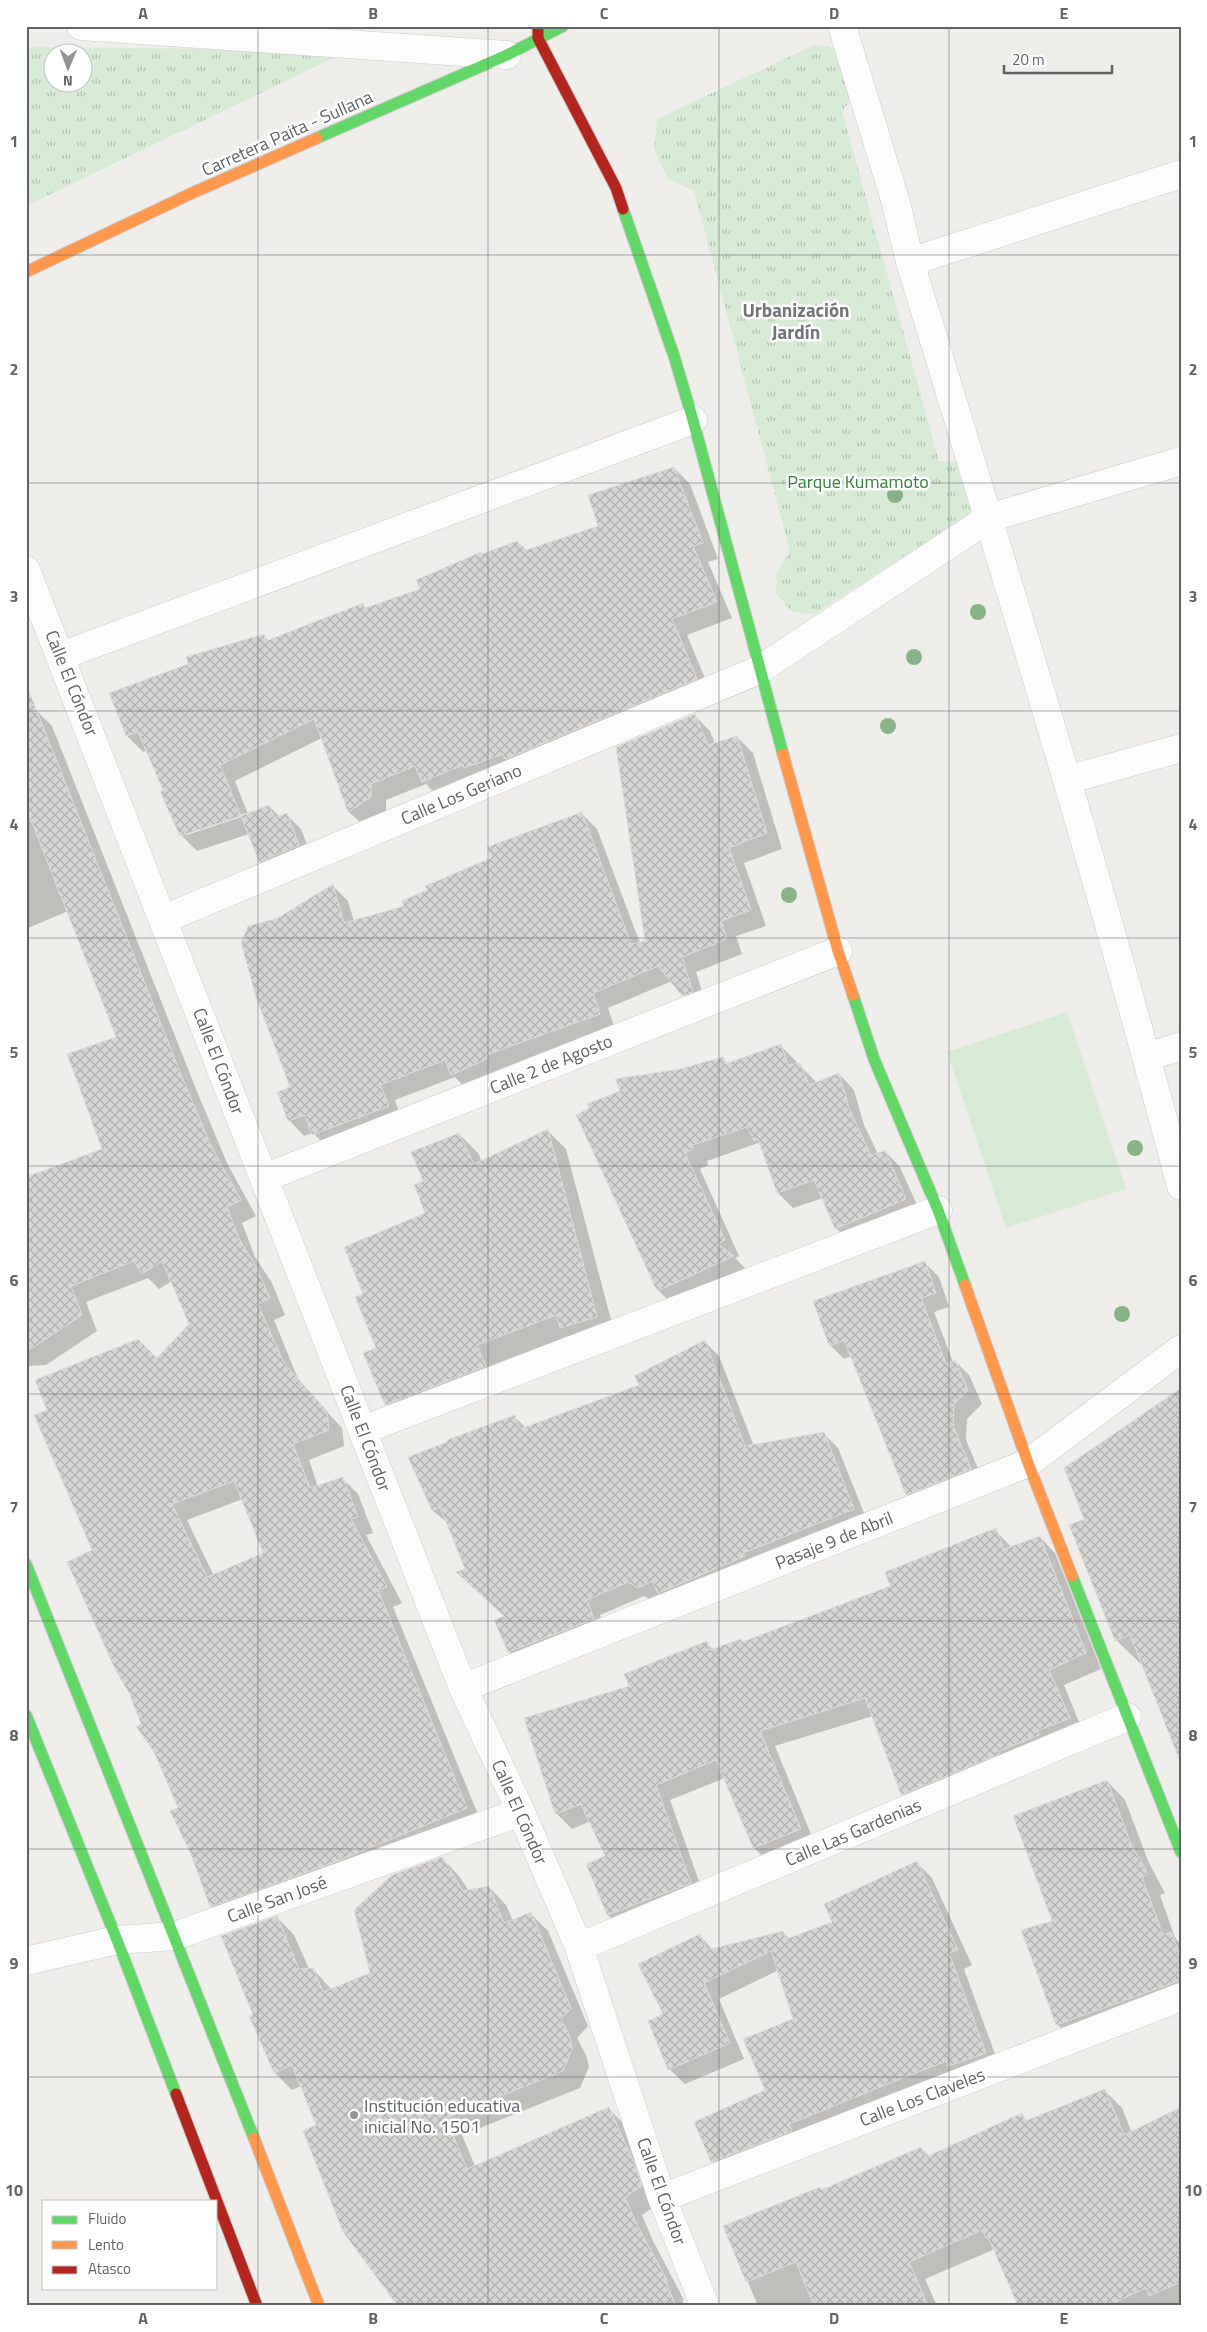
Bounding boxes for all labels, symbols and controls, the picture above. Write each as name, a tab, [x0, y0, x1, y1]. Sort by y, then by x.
text: A	[138, 1, 148, 25]
text: B	[368, 1, 378, 25]
text: C	[600, 1, 609, 25]
text: D	[829, 1, 839, 25]
text: E	[1060, 1, 1069, 25]
north arrow	[42, 42, 92, 92]
scale bar	[1004, 42, 1112, 74]
text: 20 m	[1012, 48, 1045, 71]
text: N	[63, 71, 73, 92]
street label: Carretera Paita - Sullana	[197, 83, 377, 183]
text: 1	[10, 129, 18, 153]
text: 1	[1189, 129, 1197, 153]
district label: Urbanización Jardín	[742, 295, 850, 346]
text: 2	[10, 357, 18, 381]
text: 2	[1189, 357, 1197, 381]
park label: Parque Kumamoto	[787, 468, 929, 495]
text: 3	[10, 584, 18, 608]
text: 3	[1189, 584, 1197, 608]
street label: Calle El Cóndor	[38, 626, 106, 740]
street label: Calle Los Geriano	[396, 756, 526, 832]
text: 4	[10, 812, 19, 836]
text: 4	[1189, 812, 1198, 836]
street label: Calle El Cóndor	[186, 1004, 252, 1118]
street label: Calle 2 de Agosto	[486, 1027, 616, 1101]
text: 5	[10, 1040, 19, 1064]
text: 5	[1189, 1040, 1198, 1064]
text: 6	[10, 1268, 19, 1292]
text: 6	[1189, 1268, 1198, 1292]
street label: Calle El Cóndor	[333, 1381, 399, 1495]
text: 7	[10, 1495, 18, 1519]
text: 7	[1189, 1495, 1197, 1519]
street label: Pasaje 9 de Abril	[771, 1504, 897, 1576]
text: 8	[10, 1723, 19, 1747]
text: 8	[1189, 1723, 1198, 1747]
street label: Calle El Cóndor	[485, 1755, 555, 1869]
street label: Calle Las Gardenias	[781, 1791, 925, 1873]
street label: Calle San José	[223, 1868, 331, 1930]
text: 9	[10, 1951, 19, 1975]
text: 9	[1189, 1951, 1198, 1975]
street label: Calle Los Claveles	[855, 2061, 989, 2133]
place label: Institución educativa inicial No. 1501	[364, 2092, 520, 2140]
marker: Institución educativa inicial No. 1501	[348, 2109, 360, 2121]
street label: Calle El Cóndor	[630, 2134, 694, 2248]
text: 10	[5, 2178, 23, 2202]
text: 10	[1184, 2178, 1202, 2202]
legend	[42, 2200, 218, 2290]
text: Fluido	[88, 2207, 127, 2230]
text: Lento	[88, 2233, 124, 2256]
text: Atasco	[88, 2257, 131, 2280]
text: A	[138, 2306, 148, 2330]
text: B	[368, 2306, 378, 2330]
text: C	[600, 2306, 609, 2330]
text: D	[829, 2306, 839, 2330]
text: E	[1060, 2306, 1069, 2330]

